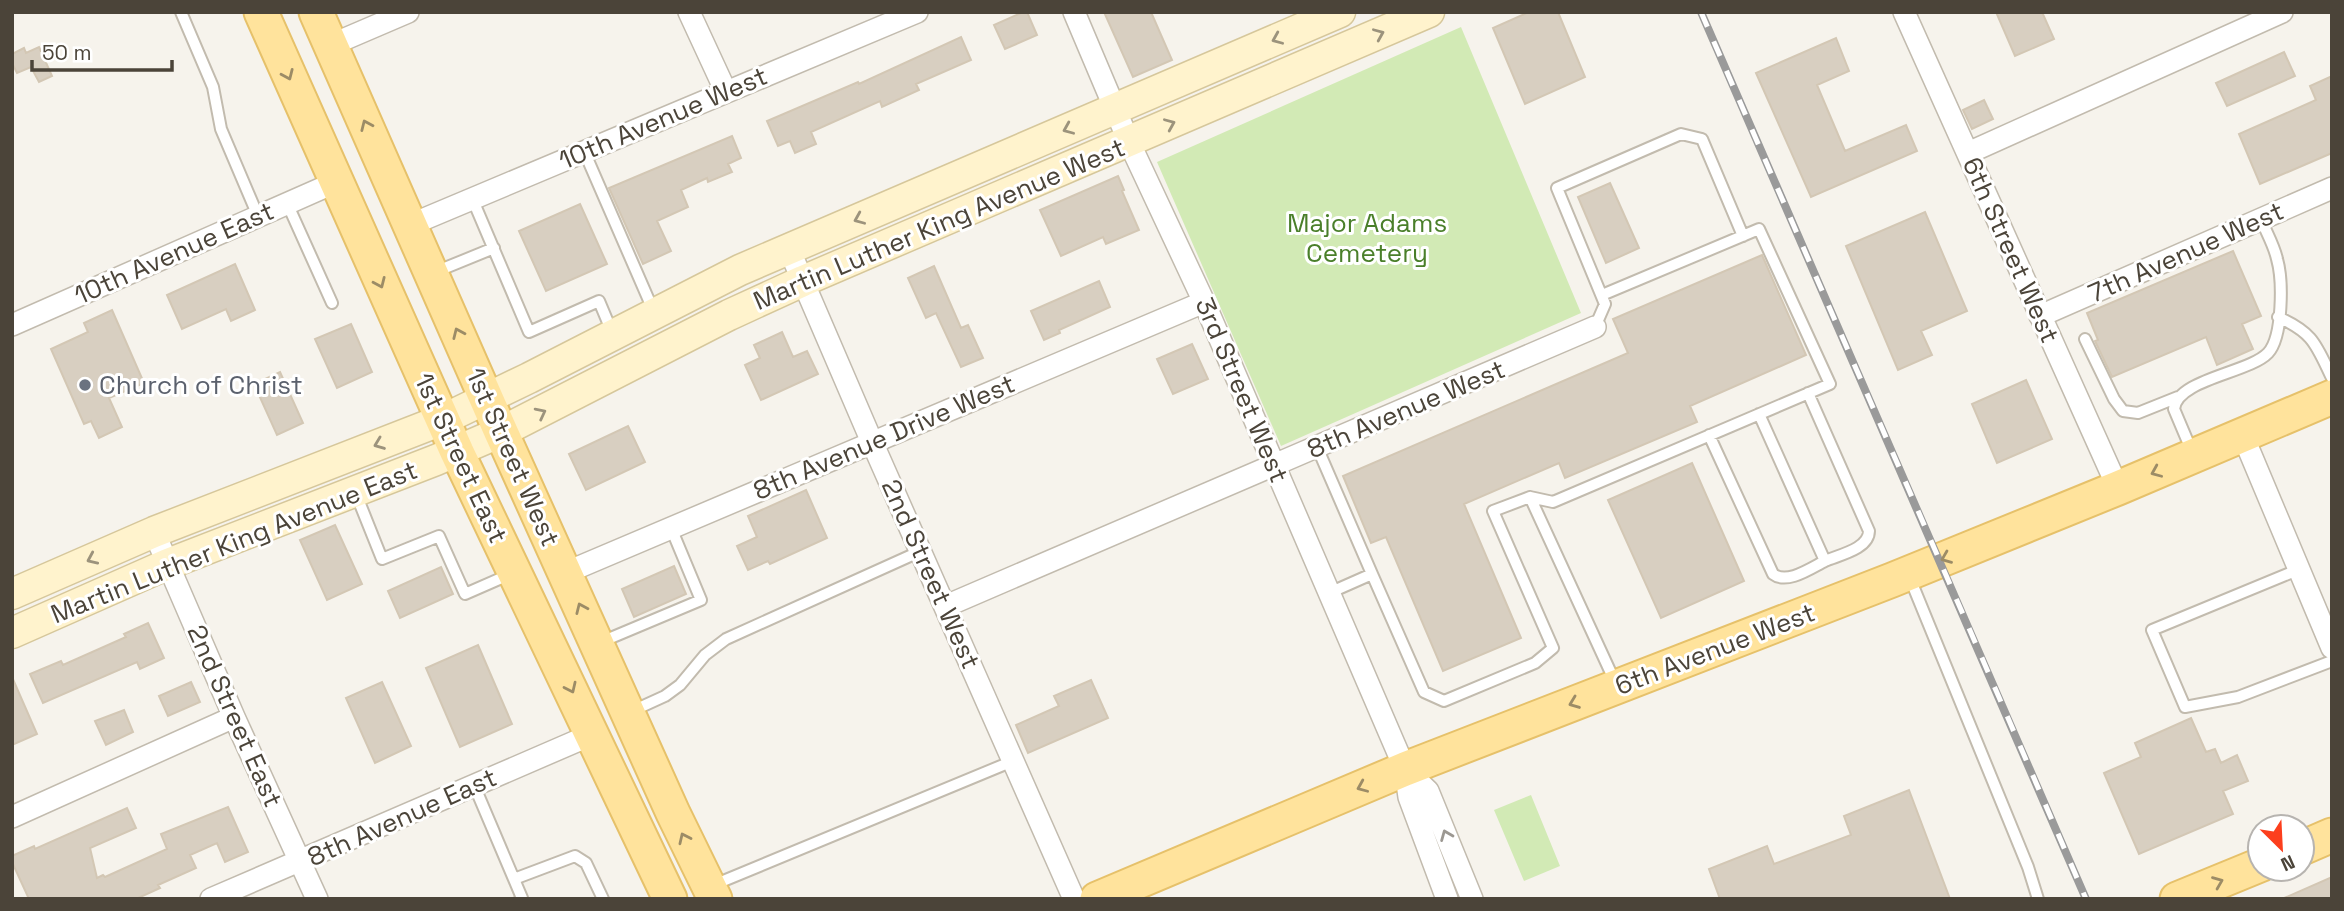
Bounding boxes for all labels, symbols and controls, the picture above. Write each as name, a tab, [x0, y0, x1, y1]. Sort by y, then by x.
scale bar	[32, 28, 172, 72]
one-way arrow	[1372, 28, 1385, 42]
one-way arrow	[1272, 31, 1284, 45]
text: 50 m	[42, 39, 92, 66]
street label: 10th Avenue West	[554, 59, 772, 177]
one-way arrow	[280, 67, 294, 80]
one-way arrow	[1163, 118, 1176, 132]
one-way arrow	[360, 120, 374, 132]
one-way arrow	[1063, 121, 1075, 135]
street label: Martin Luther King Avenue West	[748, 130, 1130, 318]
street label: 6th Street West	[1955, 152, 2067, 348]
street label: 10th Avenue East	[69, 194, 279, 312]
street label: 7th Avenue West	[2083, 194, 2289, 310]
park label: Major Adams Cemetery	[1287, 206, 1447, 270]
one-way arrow	[854, 210, 866, 224]
one-way arrow	[372, 276, 386, 288]
street label: 3rd Street West	[1188, 292, 1296, 488]
one-way arrow	[452, 328, 466, 340]
street label: 8th Avenue West	[1302, 352, 1510, 466]
street label: 1st Street West	[458, 362, 568, 552]
street label: 8th Avenue Drive West	[748, 366, 1020, 508]
street label: 1st Street East	[407, 367, 515, 549]
place label: Church of Christ	[99, 368, 303, 402]
marker: Church of Christ	[77, 377, 93, 393]
one-way arrow	[534, 407, 546, 421]
one-way arrow	[373, 436, 385, 450]
street label: Martin Luther King Avenue East	[46, 453, 422, 631]
one-way arrow	[2151, 464, 2163, 478]
street label: 2nd Street West	[874, 474, 988, 674]
one-way arrow	[1940, 550, 1953, 564]
one-way arrow	[86, 551, 99, 565]
street label: 6th Avenue West	[1610, 595, 1820, 703]
one-way arrow	[575, 603, 589, 615]
street label: 2nd Street East	[180, 620, 290, 812]
one-way arrow	[563, 681, 577, 693]
one-way arrow	[1569, 695, 1581, 709]
street label: 8th Avenue East	[302, 760, 502, 874]
one-way arrow	[1357, 778, 1369, 792]
north arrow	[2246, 813, 2316, 883]
one-way arrow	[1441, 830, 1455, 842]
one-way arrow	[679, 833, 693, 845]
text: N	[2277, 849, 2299, 877]
one-way arrow	[2212, 876, 2224, 890]

